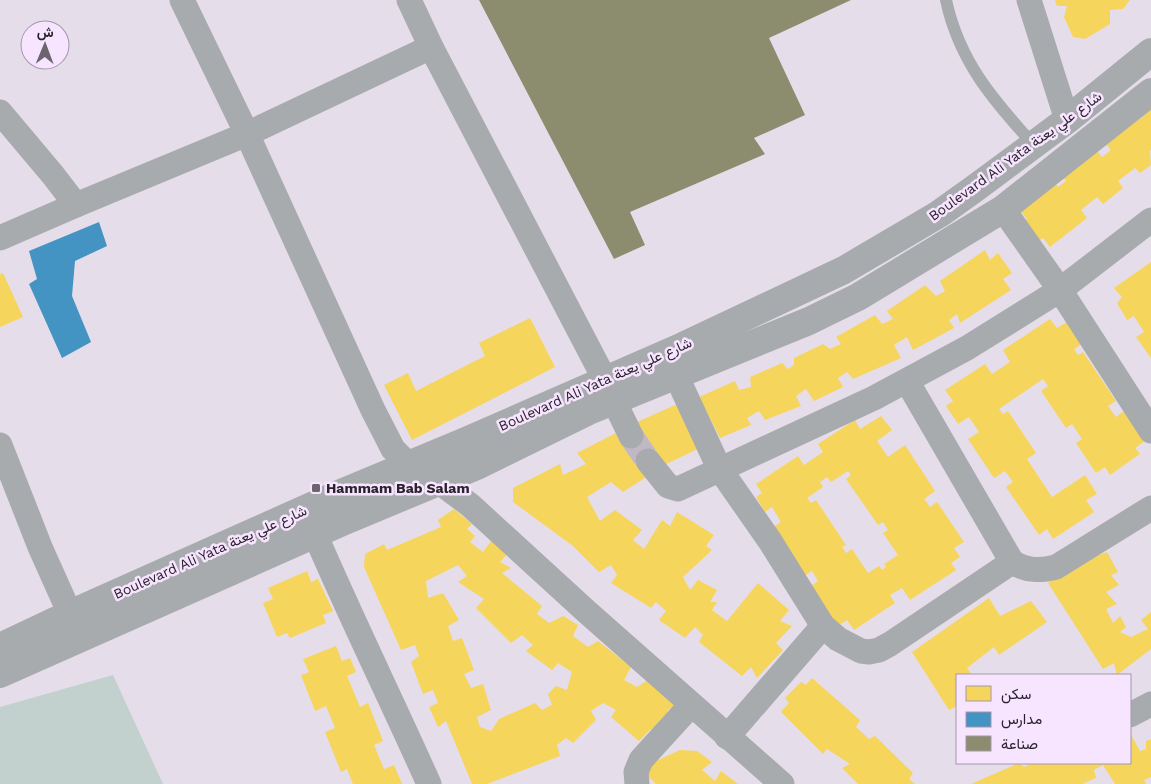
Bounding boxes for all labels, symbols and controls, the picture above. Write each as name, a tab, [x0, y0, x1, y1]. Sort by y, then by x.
north arrow	[20, 20, 70, 70]
text: ش	[37, 24, 54, 41]
street label: Boulevard Ali Yata شارع علي يعتة	[926, 88, 1107, 227]
street label: Boulevard Ali Yata شارع علي يعتة	[496, 334, 696, 438]
place label: Hammam Bab Salam	[326, 480, 470, 496]
marker: Hammam Bab Salam	[310, 482, 322, 494]
street label: Boulevard Ali Yata شارع علي يعتة	[111, 502, 311, 606]
legend	[956, 674, 1131, 764]
text: سكن	[1001, 685, 1031, 704]
text: مدارس	[1001, 710, 1042, 729]
text: صناعة	[1001, 735, 1038, 753]

